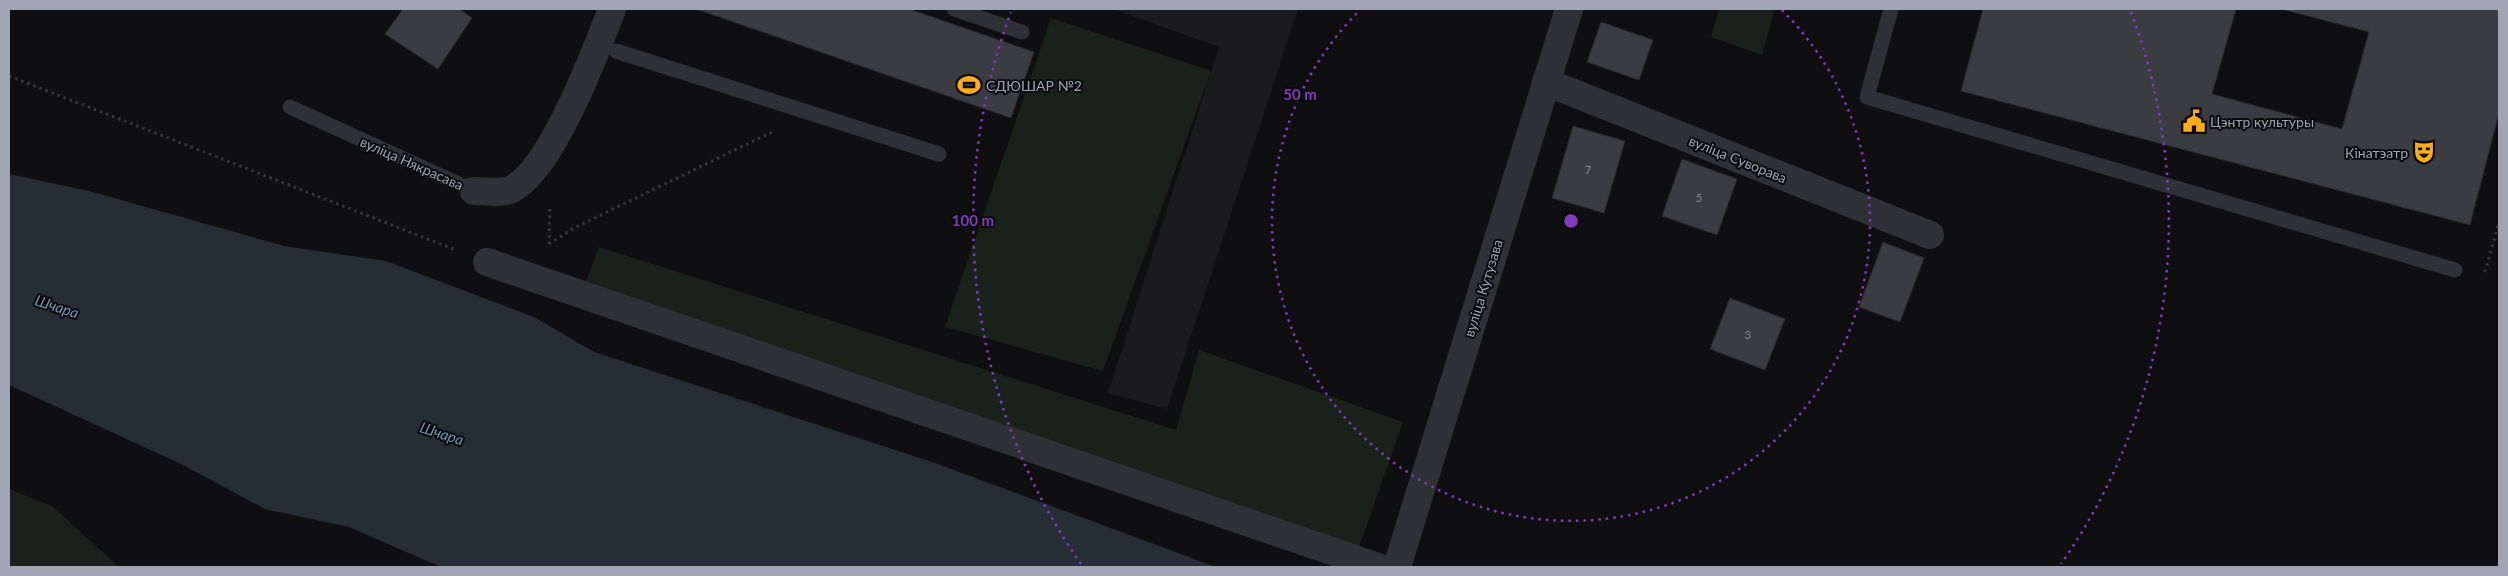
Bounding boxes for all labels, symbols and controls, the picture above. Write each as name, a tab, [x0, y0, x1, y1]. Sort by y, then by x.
sports icon: СДЮШАР №2	[956, 72, 982, 98]
place label: СДЮШАР №2	[986, 77, 1082, 94]
text: 50 m	[1283, 85, 1317, 103]
public building icon: Цэнтр культуры	[2181, 108, 2207, 134]
place label: Цэнтр культуры	[2210, 113, 2314, 130]
street label: вуліца Суворава	[1687, 132, 1789, 186]
street label: вуліца Някрасава	[358, 133, 466, 193]
theatre icon: Кінатэатр	[2411, 139, 2437, 165]
place label: Кінатэатр	[2345, 144, 2408, 161]
house number: 7	[1585, 163, 1591, 176]
house number: 5	[1696, 191, 1702, 204]
text: 100 m	[952, 211, 994, 229]
centre of rings	[1562, 212, 1580, 230]
street label: вуліца Кутузава	[1460, 237, 1506, 339]
water label: Шчара	[33, 290, 82, 322]
house number: 3	[1745, 328, 1751, 341]
water label: Шчара	[418, 417, 467, 449]

